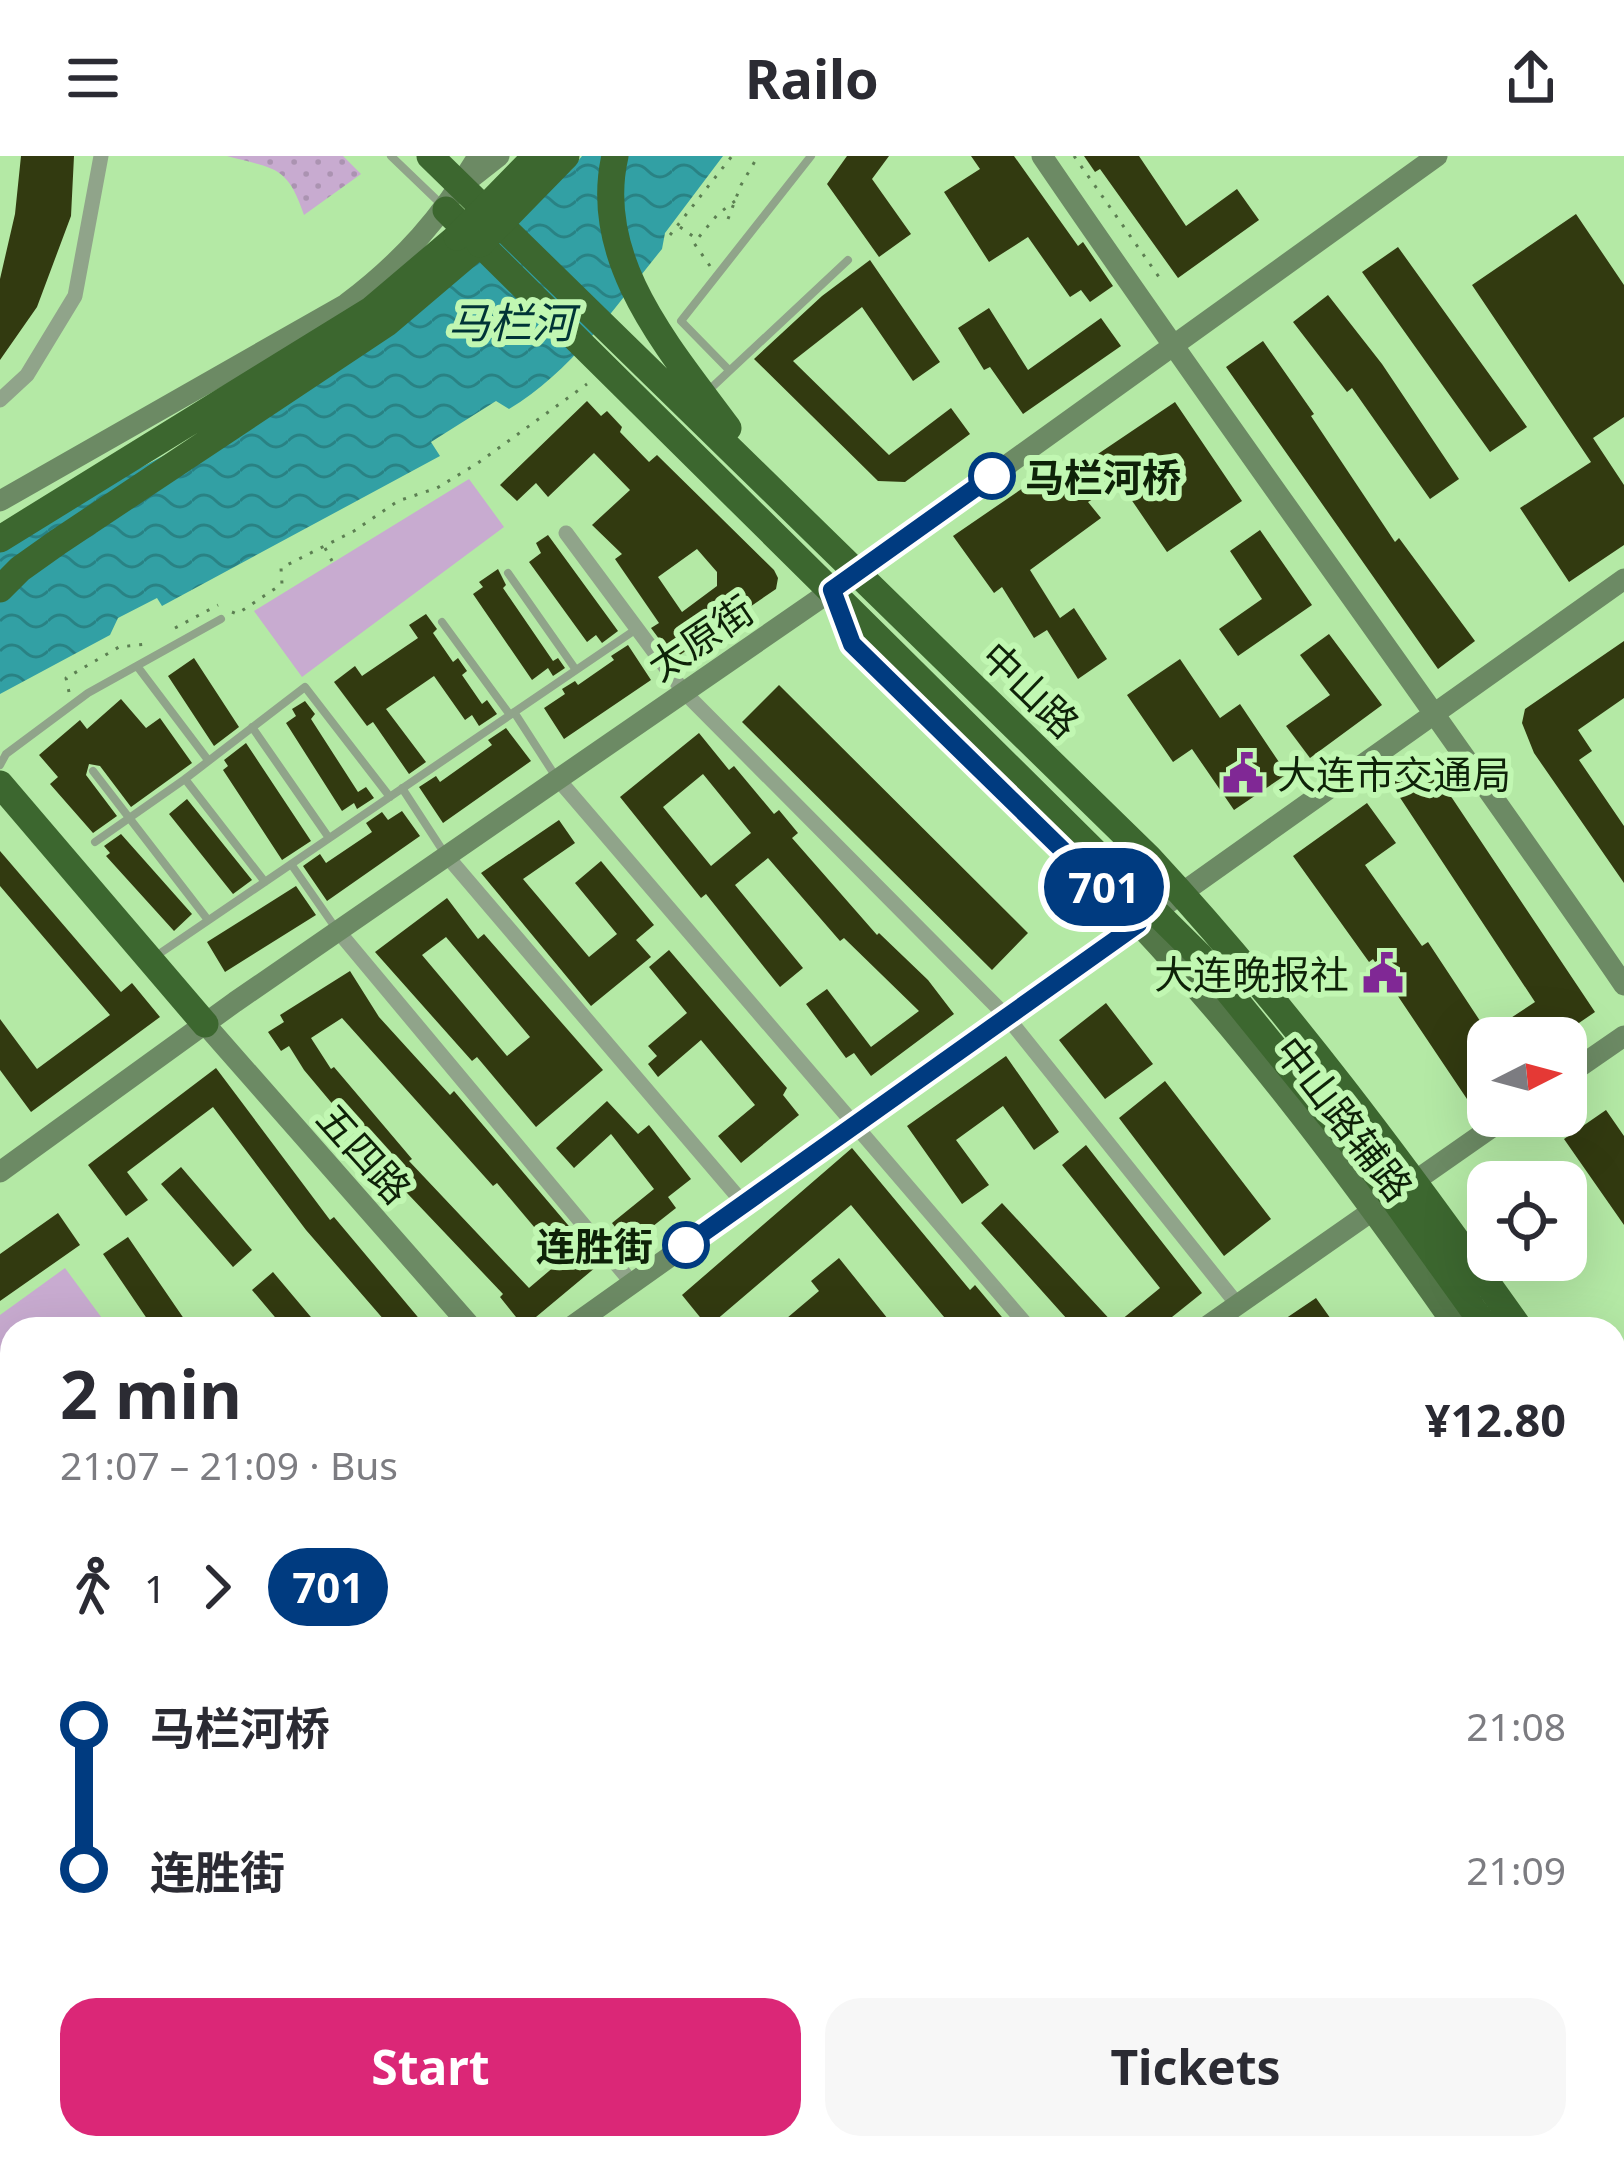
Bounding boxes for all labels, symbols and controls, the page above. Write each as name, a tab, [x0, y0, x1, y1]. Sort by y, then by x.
text: Railo	[745, 41, 879, 115]
icon: menu	[60, 45, 126, 111]
icon: share	[1498, 45, 1564, 111]
water label: 马栏河	[448, 293, 581, 350]
place label: 马栏河桥	[1025, 450, 1181, 503]
marker: 马栏河桥	[970, 454, 1014, 498]
street label: 太原街	[637, 582, 763, 692]
street label: 中山路	[971, 629, 1091, 749]
place label: 大连市交通局	[1277, 747, 1511, 800]
public building icon: 大连市交通局	[1220, 750, 1266, 796]
line badge: 701	[1035, 848, 1173, 926]
text: 701	[1068, 858, 1140, 915]
place label: 大连晚报社	[1154, 947, 1349, 1000]
public building icon: 大连晚报社	[1360, 950, 1406, 996]
north arrow	[1467, 1017, 1587, 1137]
map controls	[1467, 1017, 1587, 1281]
street label: 中山路辅路	[1264, 1025, 1426, 1211]
street label: 五四路	[306, 1092, 424, 1214]
button: locate	[1467, 1161, 1587, 1281]
place label: 连胜街	[536, 1219, 653, 1272]
marker: 连胜街	[664, 1223, 708, 1267]
text: 2 min	[60, 1348, 242, 1438]
text: ¥12.80	[1425, 1389, 1566, 1450]
text: 21:07 – 21:09 · Bus	[60, 1438, 398, 1491]
icon: walk	[60, 1554, 126, 1620]
icon: forward	[184, 1554, 250, 1620]
text: 701	[292, 1558, 364, 1615]
text: 1	[144, 1561, 166, 1614]
text: 马栏河桥	[150, 1697, 330, 1758]
text: 21:08	[1466, 1699, 1566, 1752]
text: 连胜街	[150, 1841, 285, 1902]
text: 21:09	[1466, 1843, 1566, 1896]
button: Start	[60, 1998, 801, 2136]
button: Tickets	[825, 1998, 1566, 2136]

